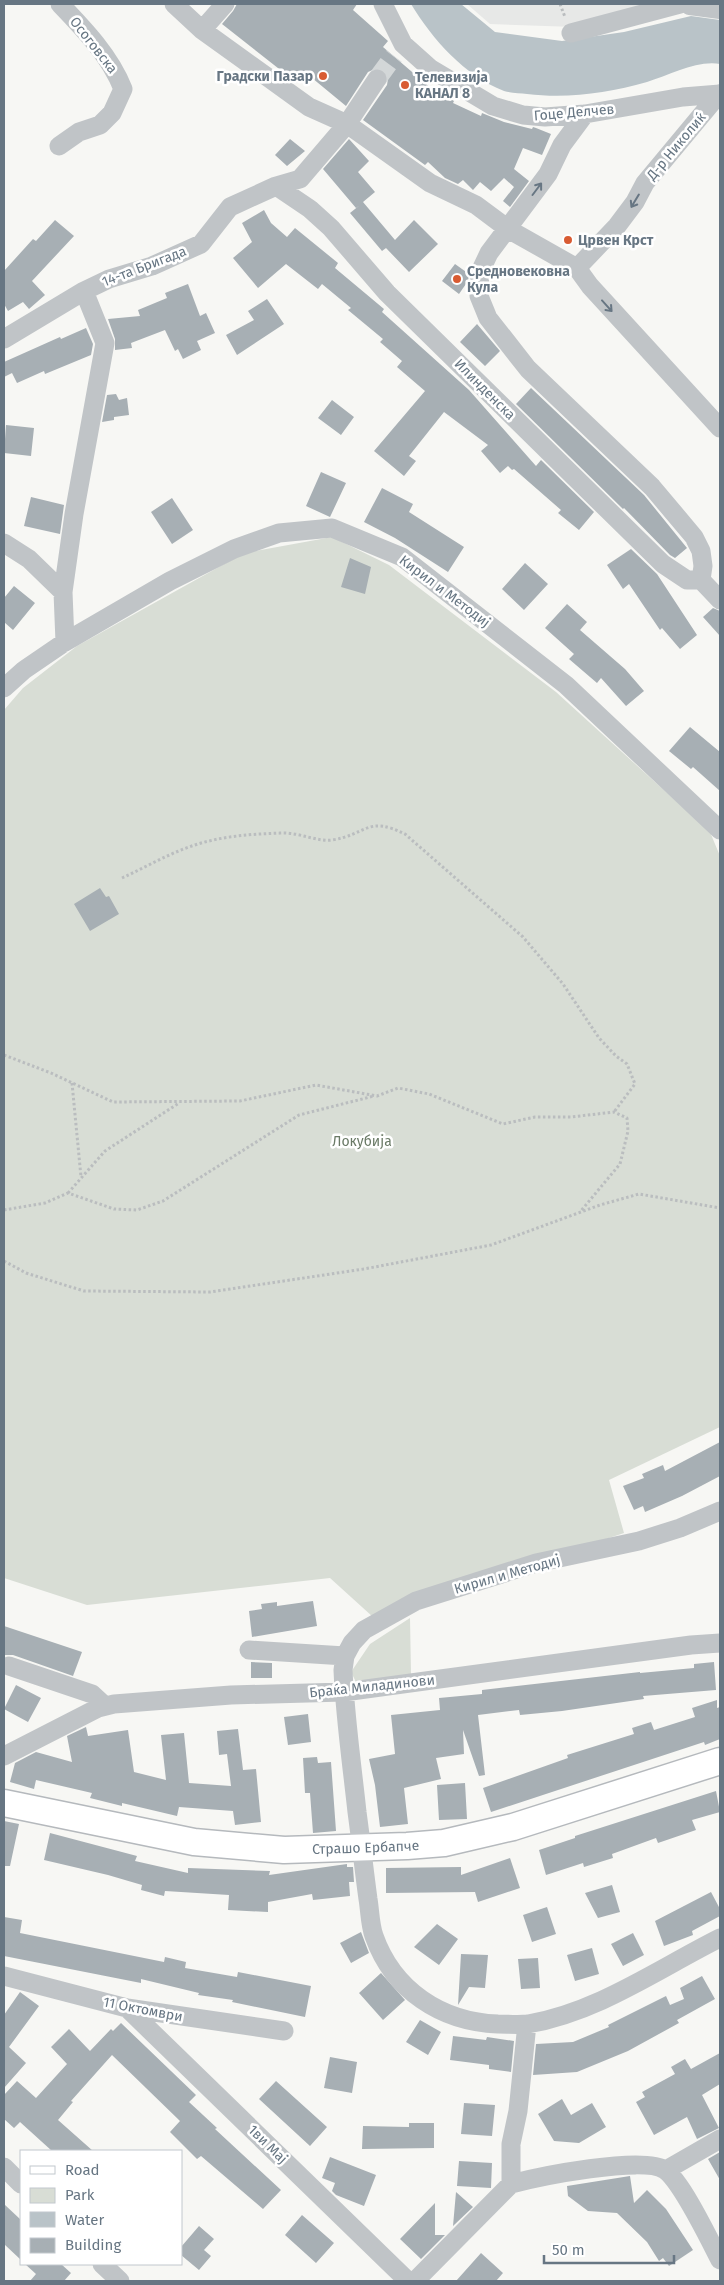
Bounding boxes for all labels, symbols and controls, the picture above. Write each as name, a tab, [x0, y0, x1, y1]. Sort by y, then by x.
street label: Осоговска	[66, 14, 121, 77]
place label: Градски Пазар	[216, 68, 313, 85]
place label: Телевизија КАНАЛ 8	[415, 69, 488, 102]
marker: Градски Пазар	[317, 70, 329, 82]
marker: Телевизија КАНАЛ 8	[399, 79, 411, 91]
street label: Гоце Делчев	[533, 101, 615, 124]
street label: Д-р Николиќ	[643, 109, 710, 184]
one-way arrow	[532, 182, 542, 196]
one-way arrow	[630, 193, 640, 207]
place label: Црвен Крст	[578, 232, 654, 249]
marker: Црвен Крст	[562, 234, 574, 246]
street label: 14-та Бригада	[99, 243, 189, 290]
place label: Средновековна Кула	[467, 263, 570, 296]
marker: Средновековна Кула	[451, 273, 463, 285]
one-way arrow	[602, 299, 613, 312]
street label: Илинденска	[451, 355, 519, 423]
street label: Кирил и Методиј	[396, 552, 494, 631]
park label: Локубија	[332, 1133, 392, 1150]
street label: Кирил и Методиј	[452, 1551, 562, 1598]
street label: Браќа Миладинови	[308, 1671, 436, 1702]
street label: Страшо Ербапче	[312, 1837, 420, 1858]
street label: 11 Октомври	[102, 1993, 184, 2026]
street label: 1ви Мај	[244, 2121, 291, 2167]
legend	[20, 2150, 182, 2265]
text: Road	[65, 2161, 100, 2179]
text: Park	[65, 2186, 95, 2204]
text: Water	[65, 2211, 104, 2229]
scale bar	[544, 2232, 674, 2264]
text: Building	[65, 2236, 121, 2254]
text: 50 m	[552, 2241, 585, 2259]

